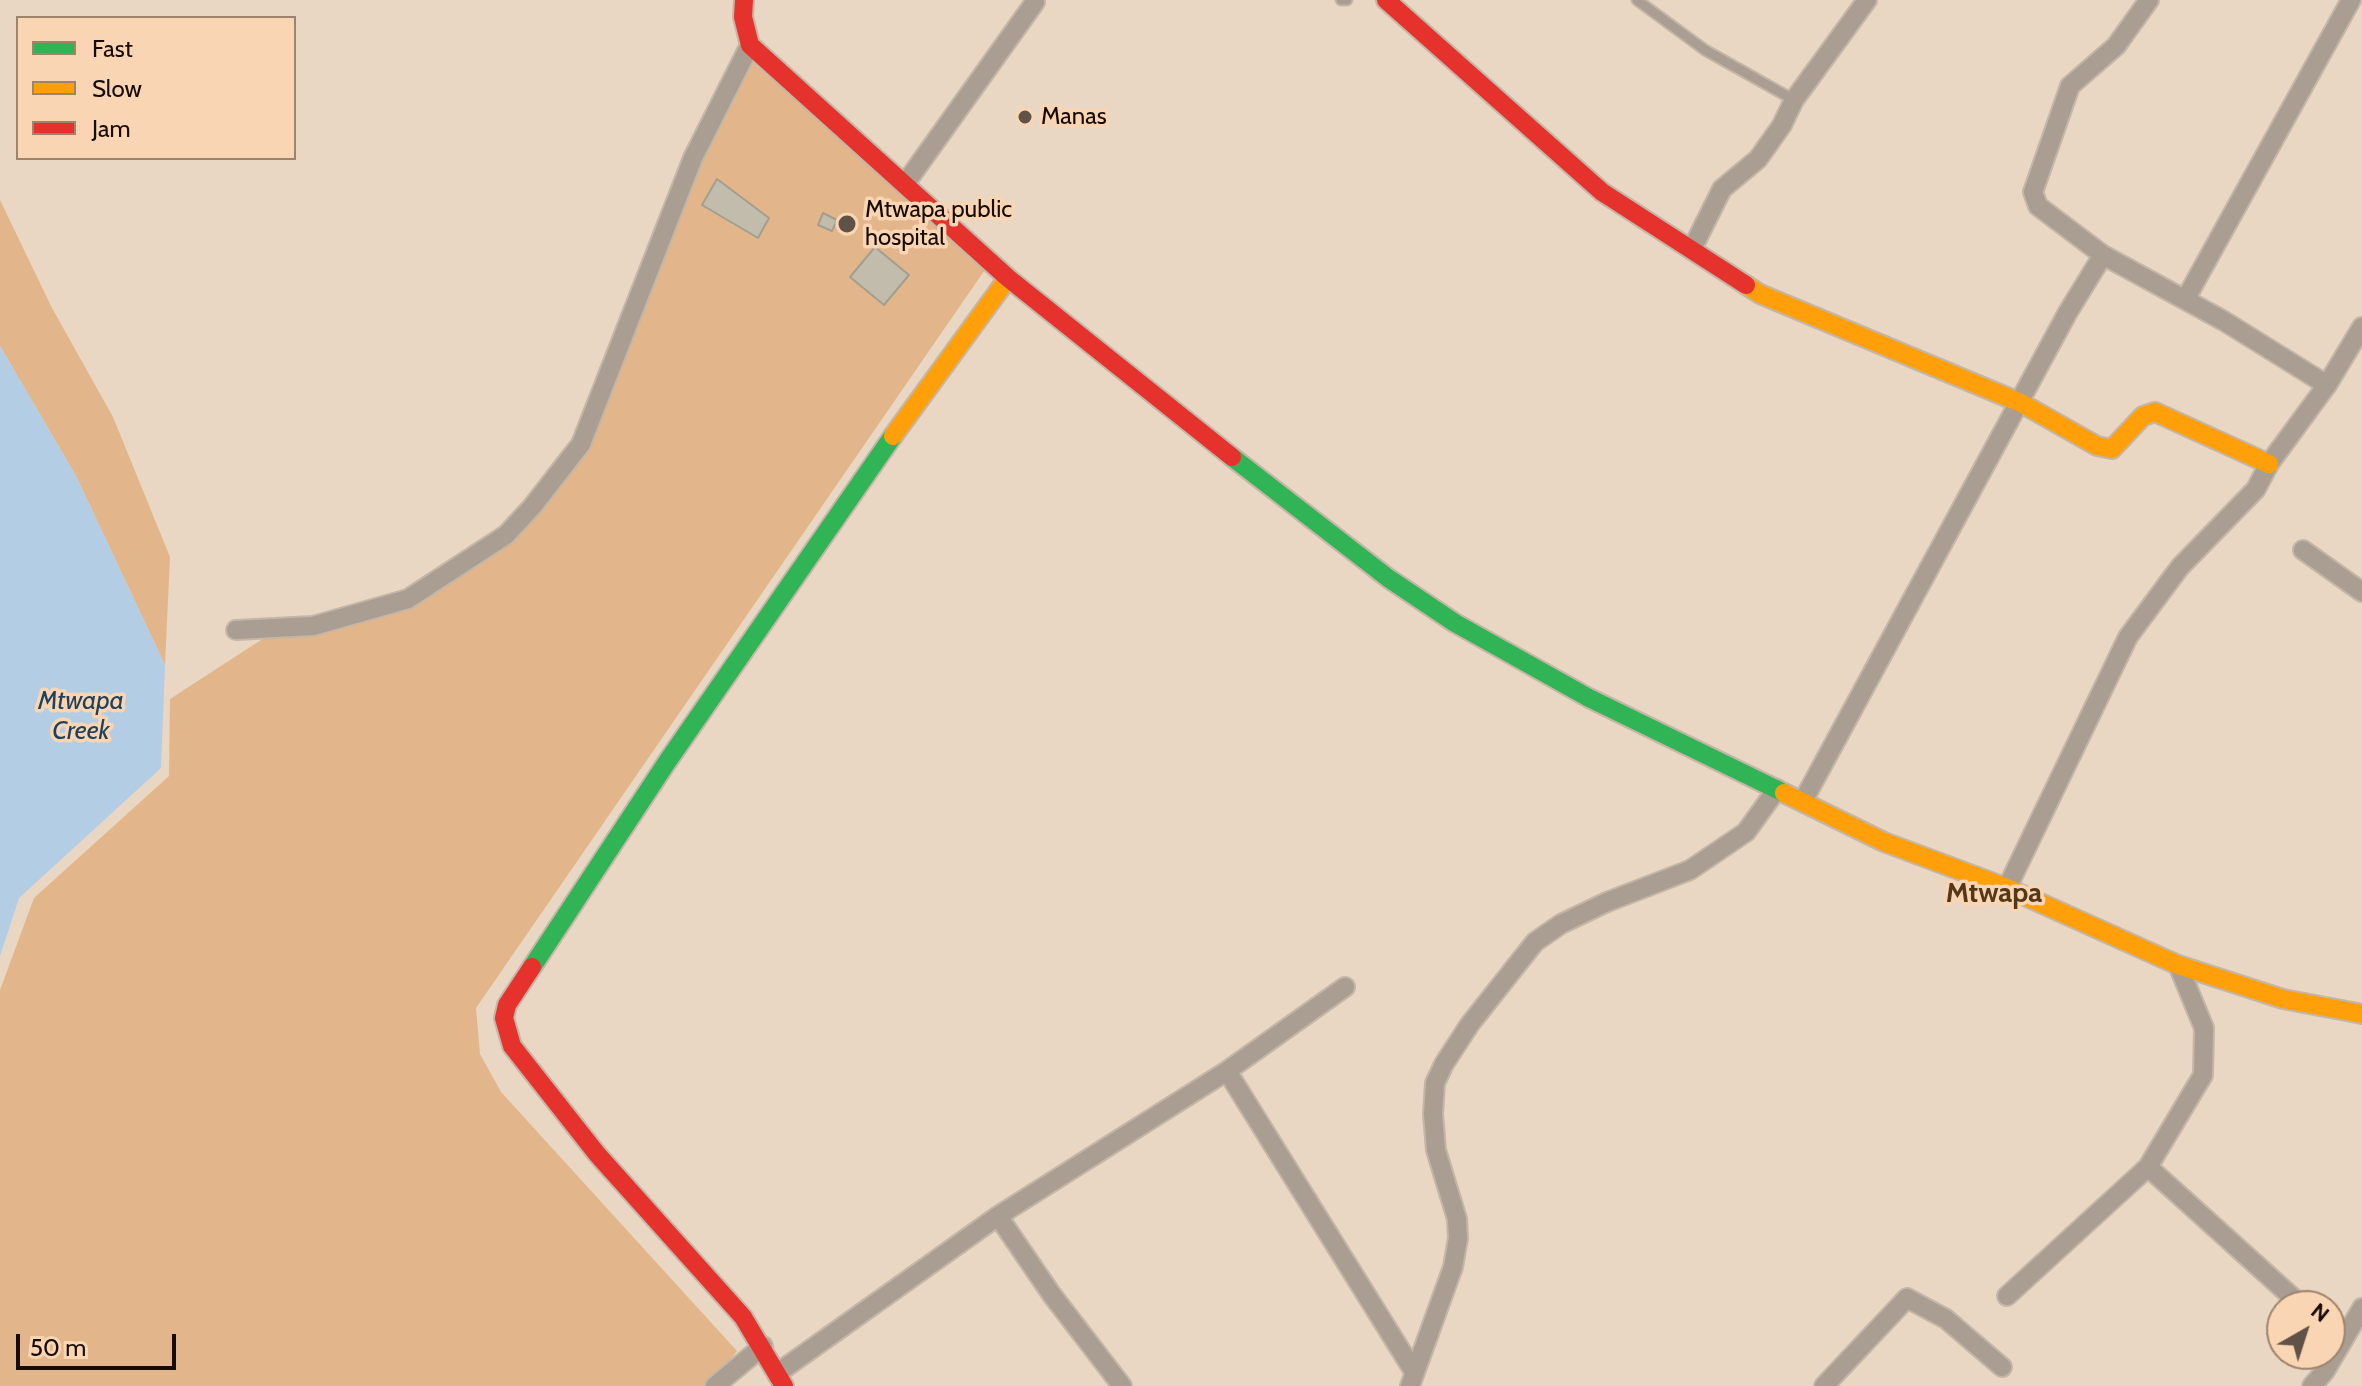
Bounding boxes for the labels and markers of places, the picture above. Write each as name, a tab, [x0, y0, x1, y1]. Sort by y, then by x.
place label: Manas	[1041, 103, 1107, 131]
marker: Manas	[1016, 108, 1034, 126]
place label: Mtwapa public hospital	[865, 196, 1012, 252]
marker: Mtwapa public hospital	[836, 213, 858, 235]

